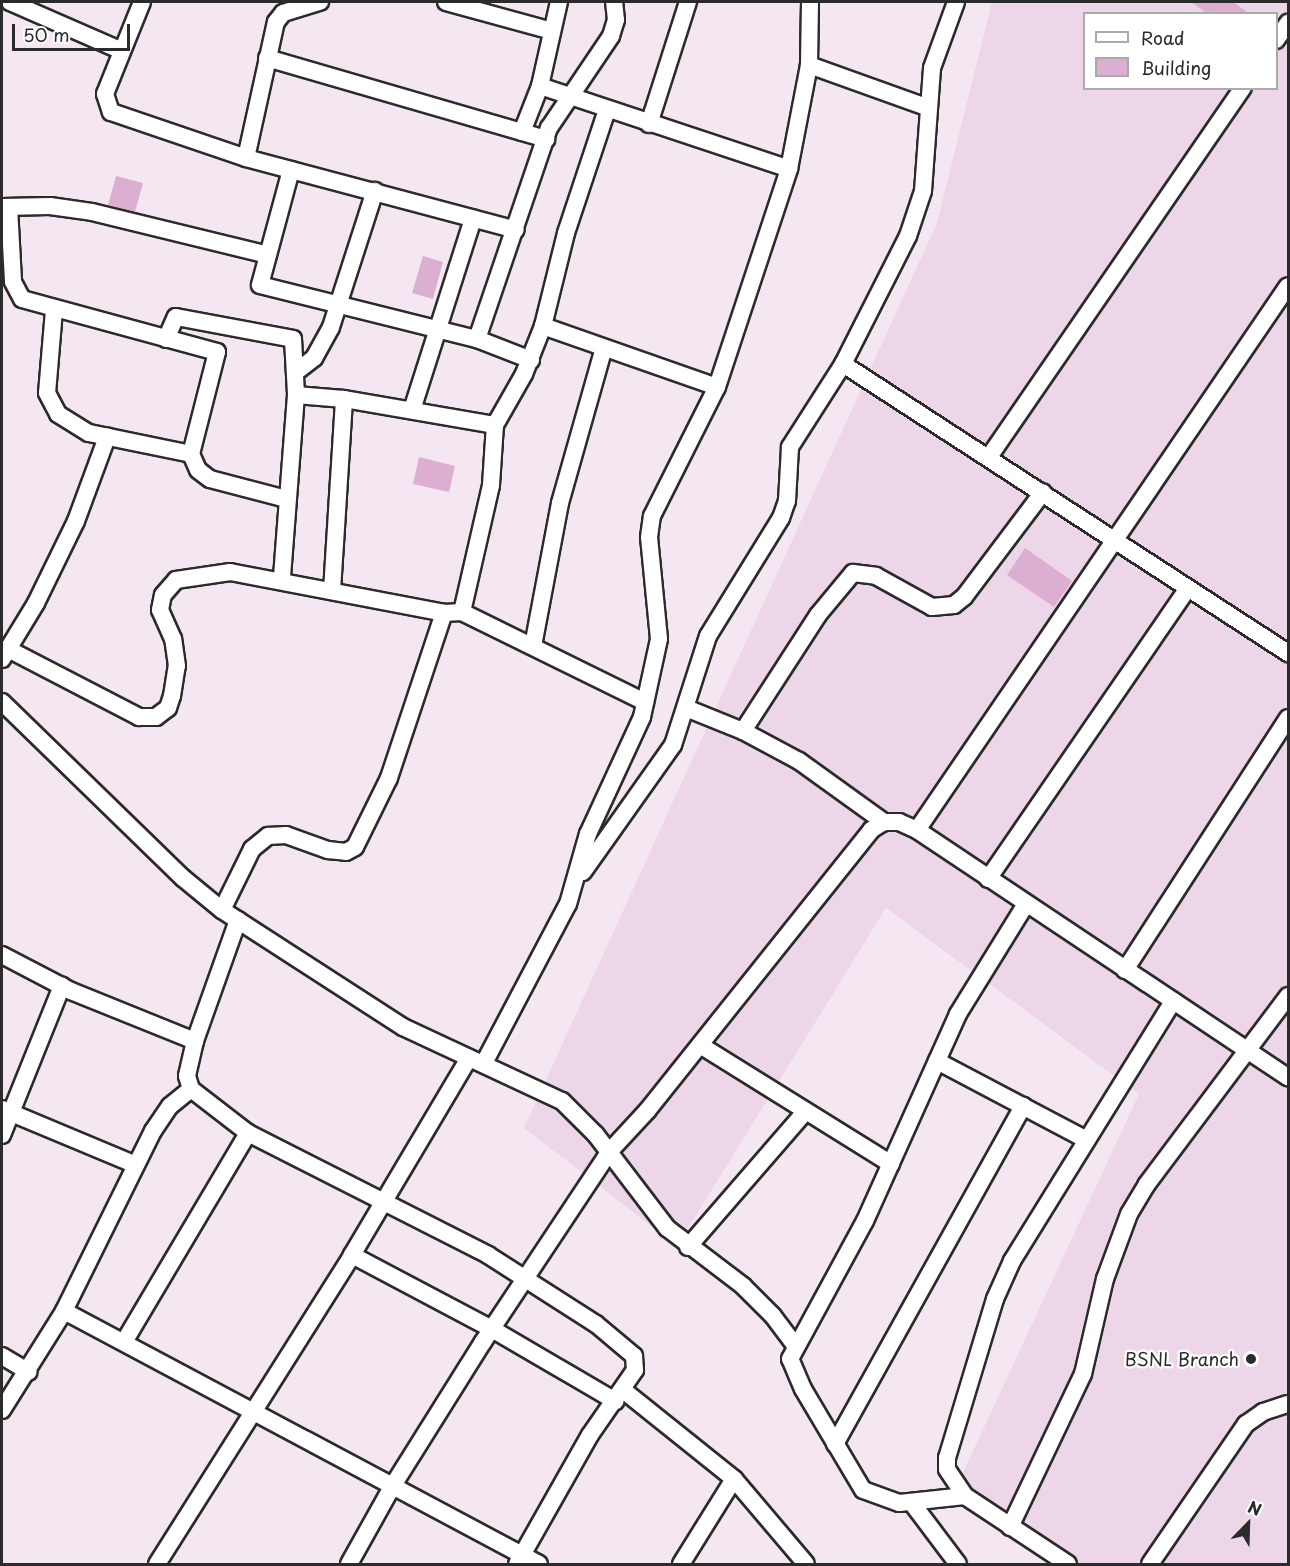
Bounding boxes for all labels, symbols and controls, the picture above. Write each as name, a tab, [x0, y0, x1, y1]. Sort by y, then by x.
scale bar	[15, 12, 134, 50]
legend	[1083, 12, 1278, 90]
text: 50 m	[23, 21, 70, 48]
text: Road	[1141, 24, 1185, 51]
text: Building	[1141, 54, 1211, 81]
place label: BSNL Branch	[1124, 1348, 1239, 1370]
marker: BSNL Branch	[1244, 1352, 1258, 1366]
north arrow	[1218, 1494, 1278, 1554]
text: N	[1245, 1494, 1266, 1521]

